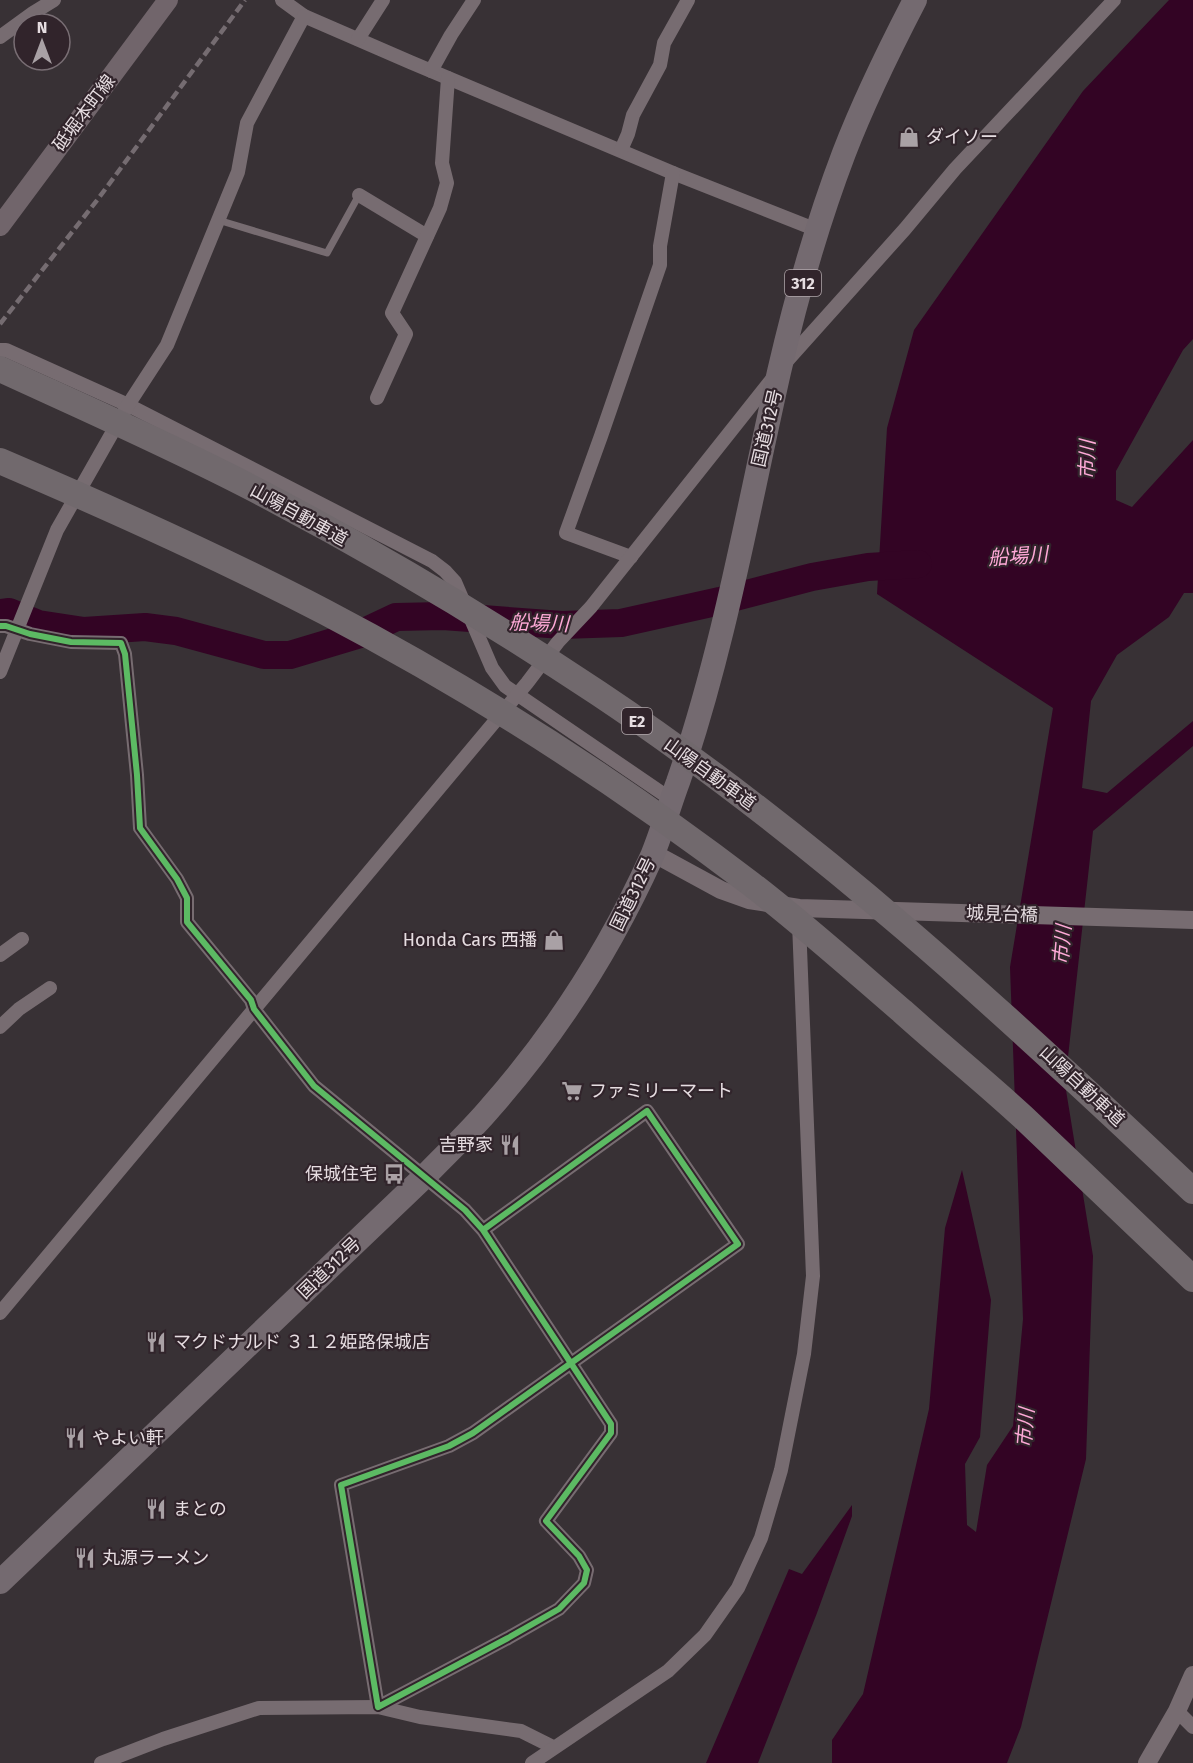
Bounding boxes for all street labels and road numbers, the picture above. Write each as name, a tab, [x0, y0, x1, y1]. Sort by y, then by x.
street label: 砥堀本町線	[48, 70, 120, 156]
road number: 312	[785, 270, 821, 296]
street label: 国道312号	[747, 387, 787, 469]
street label: 山陽自動車道	[246, 479, 352, 551]
road number: E2	[622, 708, 652, 734]
street label: 山陽自動車道	[660, 733, 760, 815]
street label: 国道312号	[606, 854, 660, 934]
street label: 城見台橋	[966, 902, 1038, 926]
street label: 山陽自動車道	[1035, 1041, 1129, 1131]
street label: 国道312号	[293, 1233, 365, 1303]

